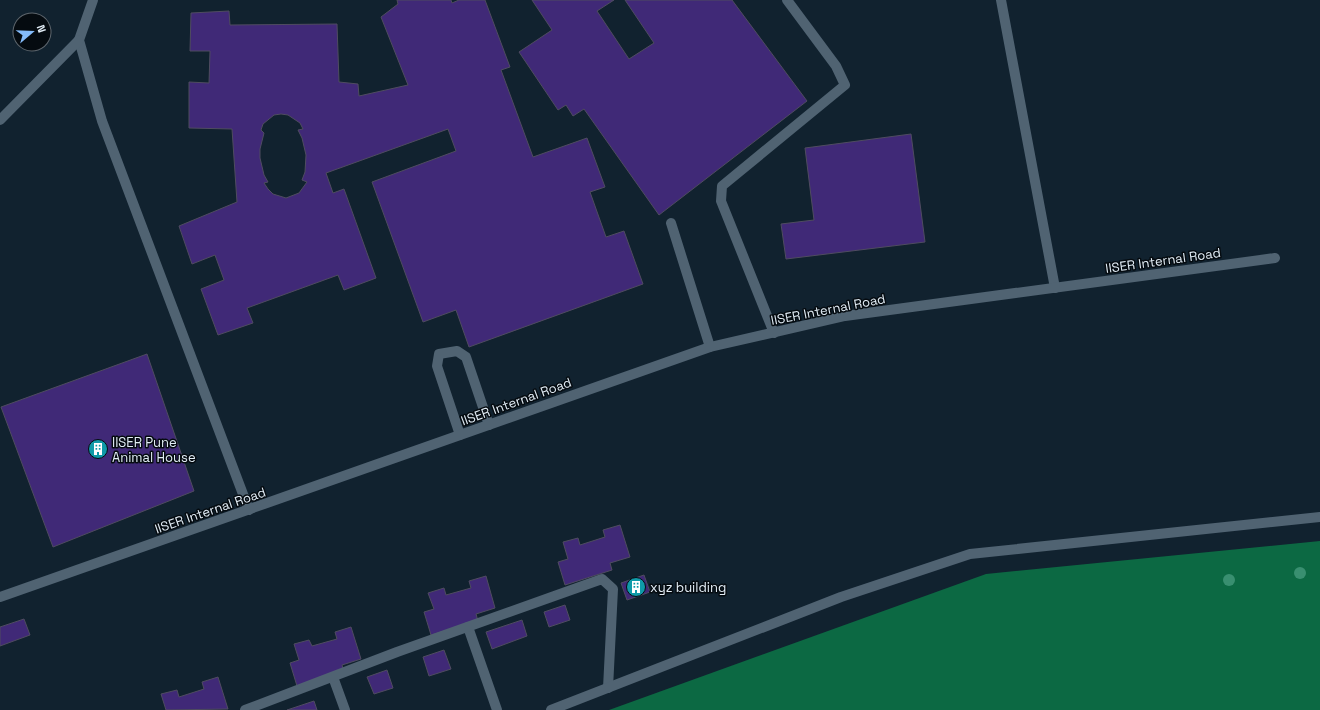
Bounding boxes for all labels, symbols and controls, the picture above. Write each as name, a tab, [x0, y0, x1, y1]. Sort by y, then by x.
north arrow	[12, 12, 52, 52]
text: N	[34, 23, 49, 35]
street label: IISER Internal Road	[1104, 244, 1222, 277]
street label: IISER Internal Road	[769, 290, 887, 329]
street label: IISER Internal Road	[459, 374, 574, 429]
place label: IISER Pune Animal House	[112, 434, 196, 466]
building icon: IISER Pune Animal House	[87, 438, 109, 460]
street label: IISER Internal Road	[152, 483, 268, 537]
building icon: xyz building	[625, 576, 647, 598]
place label: xyz building	[650, 579, 726, 596]

